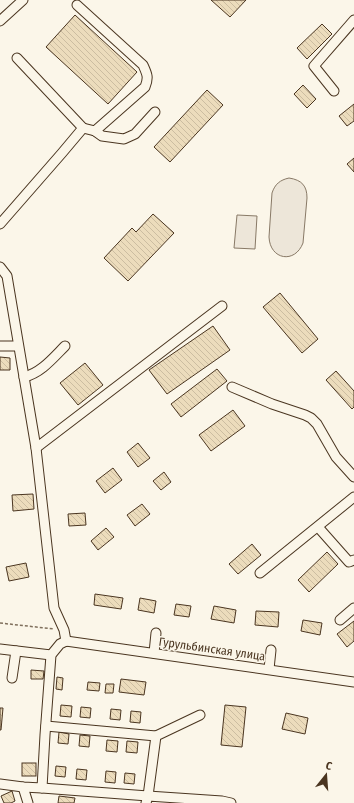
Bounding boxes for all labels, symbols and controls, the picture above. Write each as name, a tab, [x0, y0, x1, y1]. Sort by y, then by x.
street label: Гурульбинская улица	[158, 635, 266, 663]
north arrow	[306, 755, 346, 795]
text: С	[324, 759, 334, 773]

